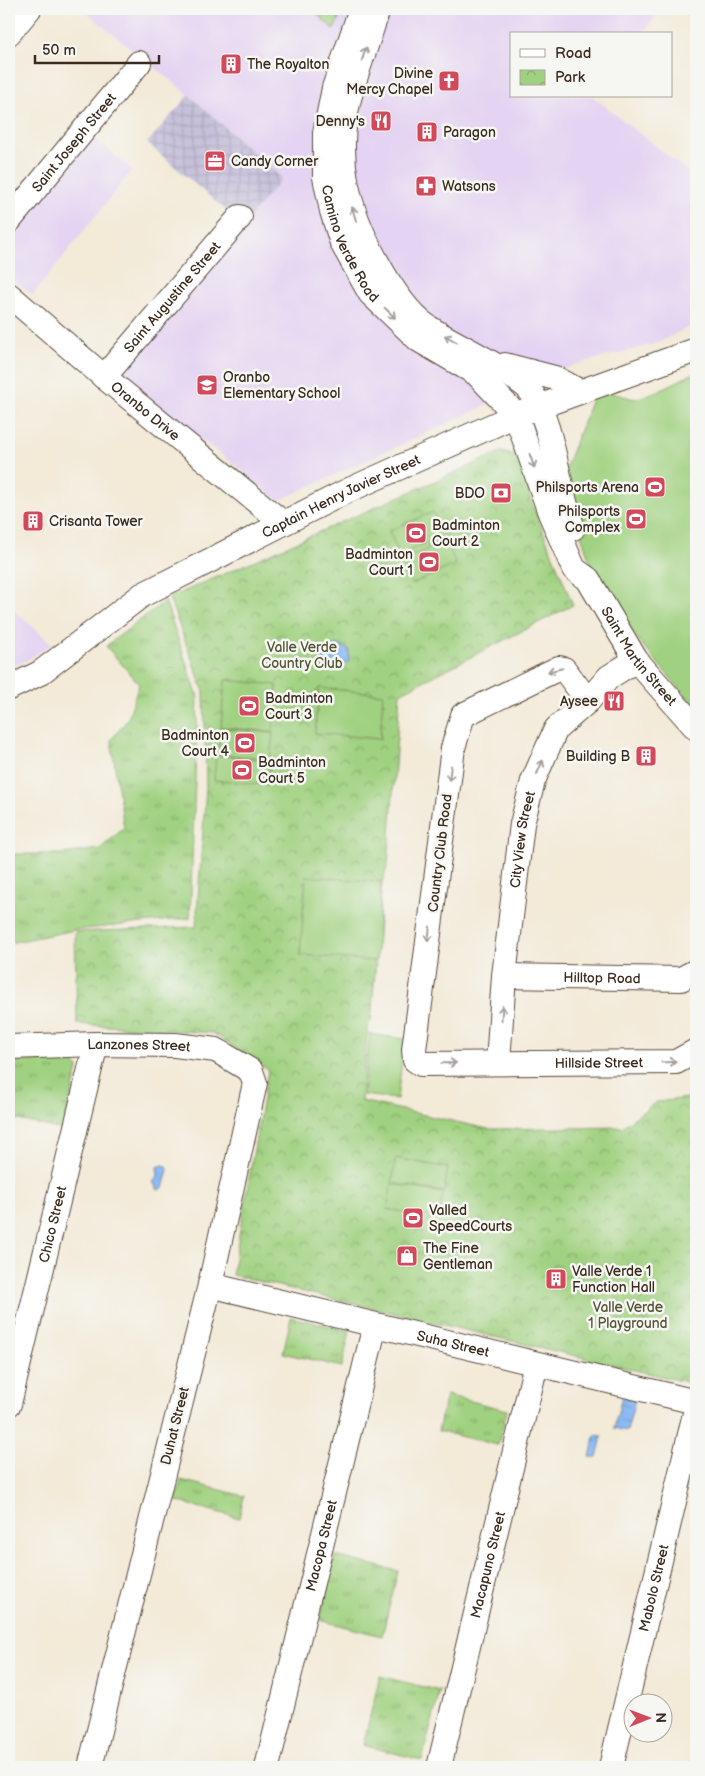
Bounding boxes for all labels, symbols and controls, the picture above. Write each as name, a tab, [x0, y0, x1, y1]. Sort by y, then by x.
scale bar	[35, 32, 159, 64]
legend	[510, 32, 672, 98]
text: 50 m	[42, 41, 76, 60]
text: Road	[555, 44, 591, 63]
one-way arrow	[360, 47, 369, 63]
building icon: The Royalton	[219, 52, 243, 76]
place label: The Royalton	[247, 56, 329, 73]
place label: Divine Mercy Chapel	[346, 65, 433, 98]
text: Park	[555, 68, 586, 87]
church icon: Divine Mercy Chapel	[437, 69, 461, 93]
street label: Saint Joseph Street	[28, 89, 120, 195]
restaurant icon: Denny's	[369, 109, 393, 133]
place label: Denny's	[315, 113, 365, 130]
building icon: Paragon	[415, 120, 439, 144]
place label: Paragon	[443, 124, 496, 141]
office icon: Candy Corner	[203, 149, 227, 173]
place label: Candy Corner	[231, 153, 319, 170]
pharmacy icon: Watsons	[414, 174, 438, 198]
place label: Watsons	[442, 178, 496, 195]
street label: Camino Verde Road	[318, 183, 383, 306]
one-way arrow	[349, 207, 359, 223]
street label: Saint Augustine Street	[120, 237, 224, 356]
one-way arrow	[384, 307, 397, 319]
one-way arrow	[444, 334, 459, 343]
place label: Oranbo Elementary School	[223, 369, 341, 402]
school or university icon: Oranbo Elementary School	[195, 373, 219, 397]
street label: Oranbo Drive	[108, 378, 183, 444]
street label: Captain Henry Javier Street	[259, 451, 423, 541]
one-way arrow	[528, 453, 537, 468]
sports icon: Philsports Arena	[643, 475, 667, 499]
place label: Philsports Arena	[536, 479, 639, 496]
bank icon: BDO	[489, 481, 513, 505]
place label: BDO	[455, 485, 485, 502]
place label: Philsports Complex	[558, 503, 620, 536]
sports icon: Philsports Complex	[624, 507, 648, 531]
building icon: Crisanta Tower	[21, 509, 45, 533]
place label: Crisanta Tower	[49, 513, 144, 530]
place label: Badminton Court 2	[432, 517, 500, 550]
sports icon: Badminton Court 2	[404, 521, 428, 545]
place label: Badminton Court 1	[345, 546, 413, 579]
sports icon: Badminton Court 1	[417, 550, 441, 574]
street label: Saint Martin Street	[598, 603, 681, 709]
park label: Valle Verde Country Club	[261, 639, 343, 672]
one-way arrow	[548, 666, 564, 676]
restaurant icon: Aysee	[602, 689, 626, 713]
place label: Badminton Court 3	[265, 690, 333, 723]
place label: Aysee	[560, 693, 598, 710]
sports icon: Badminton Court 3	[237, 694, 261, 718]
place label: Badminton Court 4	[161, 727, 229, 760]
sports icon: Badminton Court 4	[233, 731, 257, 755]
building icon: Building B	[634, 744, 658, 768]
place label: Building B	[566, 748, 630, 765]
place label: Badminton Court 5	[258, 754, 326, 787]
sports icon: Badminton Court 5	[230, 758, 254, 782]
one-way arrow	[535, 760, 545, 775]
one-way arrow	[445, 764, 455, 780]
street label: City View Street	[506, 789, 539, 889]
street label: Country Club Road	[424, 793, 456, 913]
one-way arrow	[424, 925, 434, 941]
street label: Hilltop Road	[563, 969, 641, 987]
one-way arrow	[497, 1006, 506, 1022]
street label: Lanzones Street	[87, 1035, 192, 1055]
street label: Hillside Street	[555, 1054, 644, 1071]
one-way arrow	[661, 1057, 677, 1066]
one-way arrow	[441, 1058, 457, 1068]
street label: Chico Street	[35, 1183, 70, 1264]
place label: Valled SpeedCourts	[429, 1202, 512, 1235]
sports icon: Valled SpeedCourts	[401, 1206, 425, 1230]
place label: The Fine Gentleman	[423, 1240, 493, 1273]
shop icon: The Fine Gentleman	[395, 1244, 419, 1268]
place label: Valle Verde 1 Function Hall	[572, 1263, 655, 1296]
building icon: Valle Verde 1 Function Hall	[544, 1267, 568, 1291]
park label: Valle Verde 1 Playground	[588, 1299, 668, 1332]
street label: Suha Street	[415, 1327, 492, 1361]
street label: Duhat Street	[157, 1384, 193, 1467]
street label: Macopa Street	[302, 1497, 341, 1593]
street label: Macapuno Street	[467, 1509, 509, 1620]
street label: Mabolo Street	[635, 1542, 672, 1633]
north arrow	[622, 1694, 672, 1744]
text: N	[652, 1712, 669, 1723]

